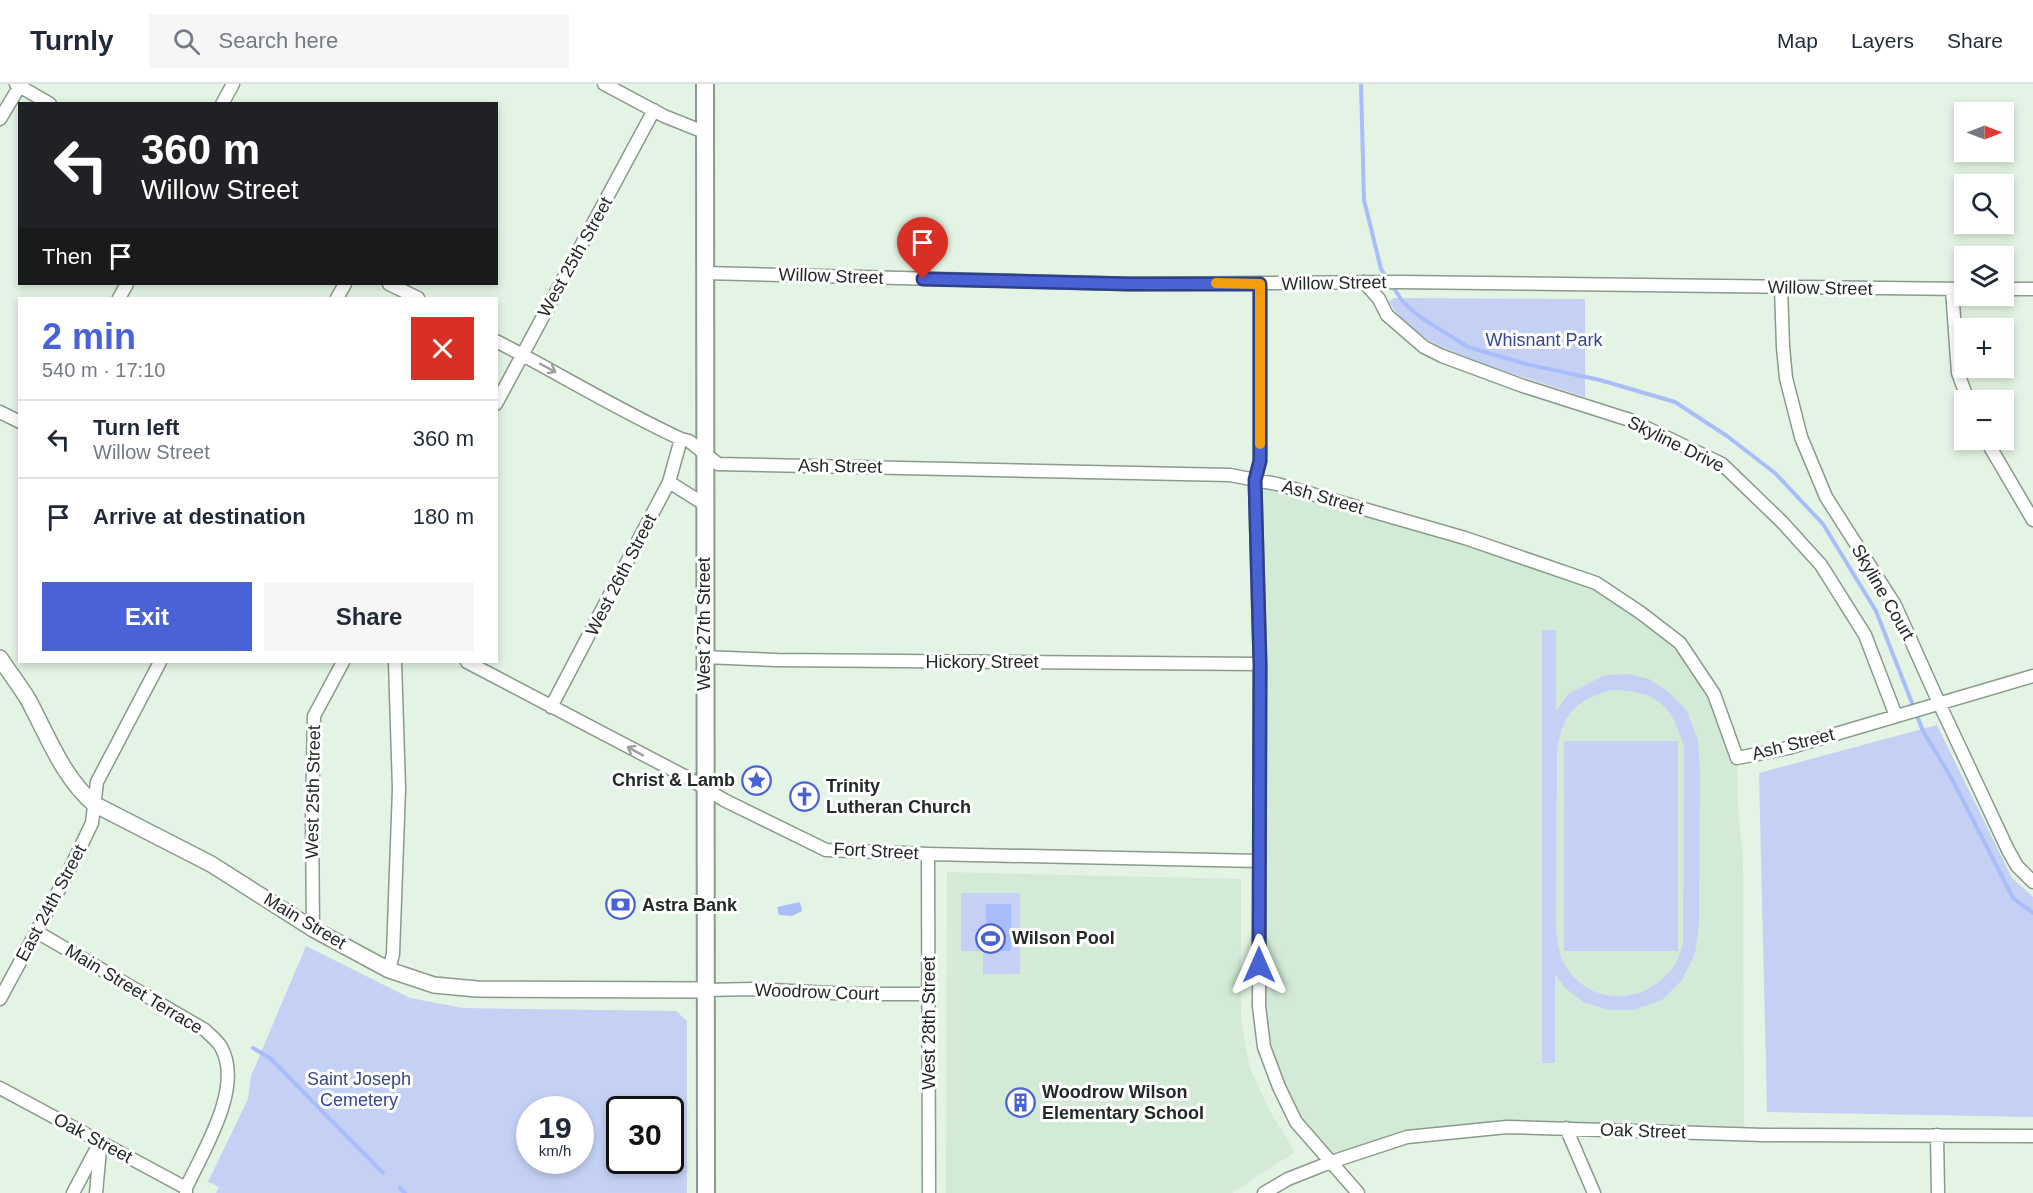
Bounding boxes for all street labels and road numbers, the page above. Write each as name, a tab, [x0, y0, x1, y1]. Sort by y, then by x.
street label: West 25th Street	[534, 194, 616, 320]
street label: Willow Street	[778, 264, 884, 288]
street label: Willow Street	[1281, 272, 1387, 294]
street label: Willow Street	[1767, 277, 1873, 299]
street label: Skyline Drive	[1624, 412, 1728, 476]
street label: Ash Street	[798, 455, 882, 477]
street label: Ash Street	[1280, 476, 1366, 518]
street label: West 26th Street	[582, 511, 660, 639]
street label: Skyline Court	[1848, 541, 1918, 643]
street label: West 27th Street	[694, 557, 714, 691]
street label: Hickory Street	[925, 652, 1039, 672]
street label: Ash Street	[1750, 724, 1836, 764]
street label: West 25th Street	[302, 725, 324, 859]
street label: Fort Street	[833, 839, 919, 863]
street label: East 24th Street	[12, 841, 90, 965]
street label: Main Street	[260, 889, 350, 953]
street label: Main Street Terrace	[62, 940, 206, 1038]
street label: West 28th Street	[919, 956, 939, 1090]
street label: Woodrow Court	[754, 980, 880, 1004]
street label: Oak Street	[50, 1109, 136, 1167]
street label: Oak Street	[1600, 1120, 1686, 1142]

